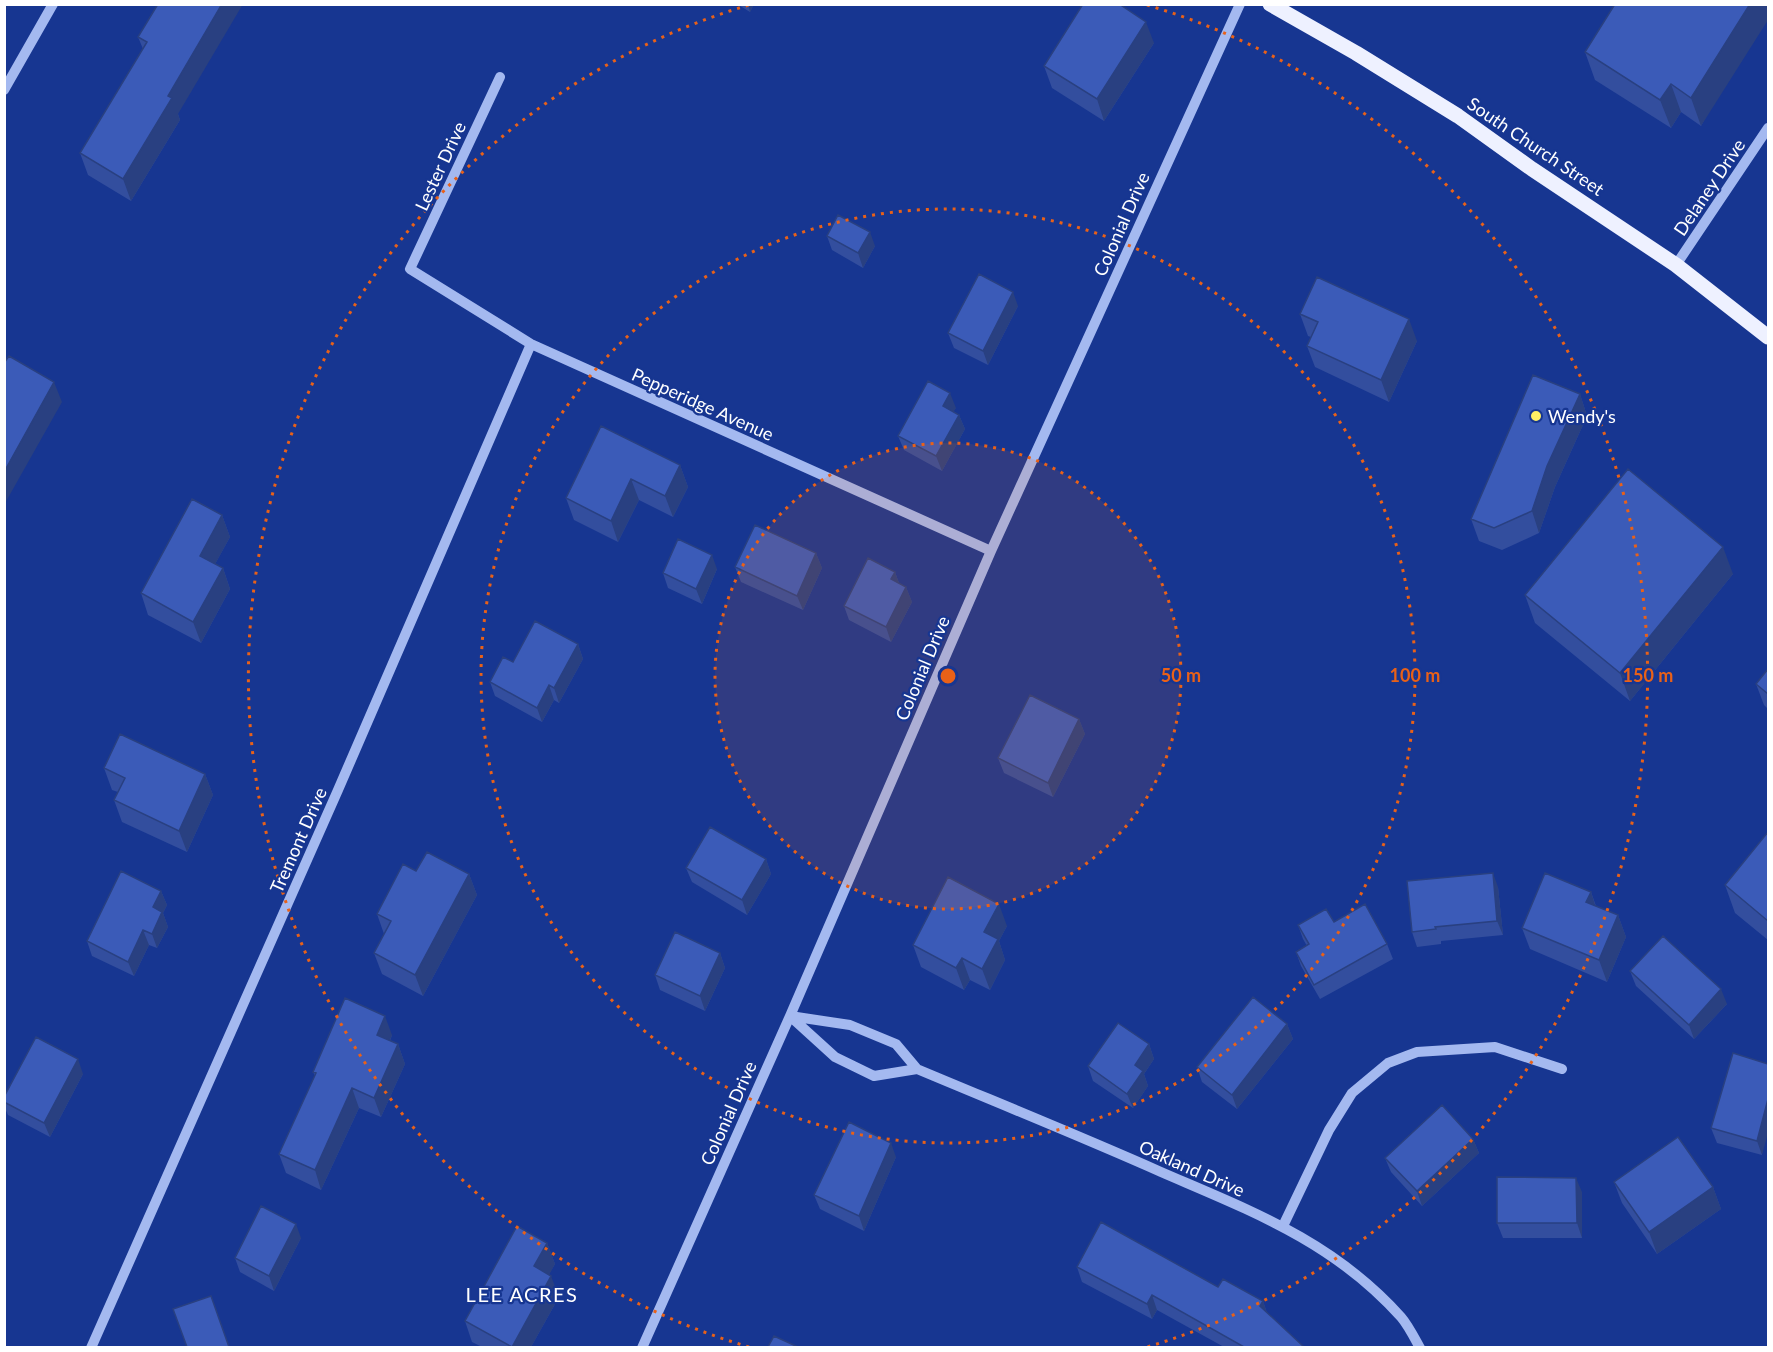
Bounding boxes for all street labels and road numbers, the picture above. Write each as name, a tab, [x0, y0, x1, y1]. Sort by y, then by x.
street label: South Church Street	[1464, 92, 1609, 200]
street label: Lester Drive	[410, 118, 470, 214]
street label: Delaney Drive	[1669, 134, 1749, 240]
street label: Colonial Drive	[1088, 169, 1154, 279]
street label: Pepperidge Avenue	[629, 363, 777, 445]
street label: Colonial Drive	[890, 612, 954, 724]
street label: Tremont Drive	[265, 784, 331, 896]
street label: Colonial Drive	[695, 1058, 761, 1168]
street label: Oakland Drive	[1136, 1135, 1248, 1201]

